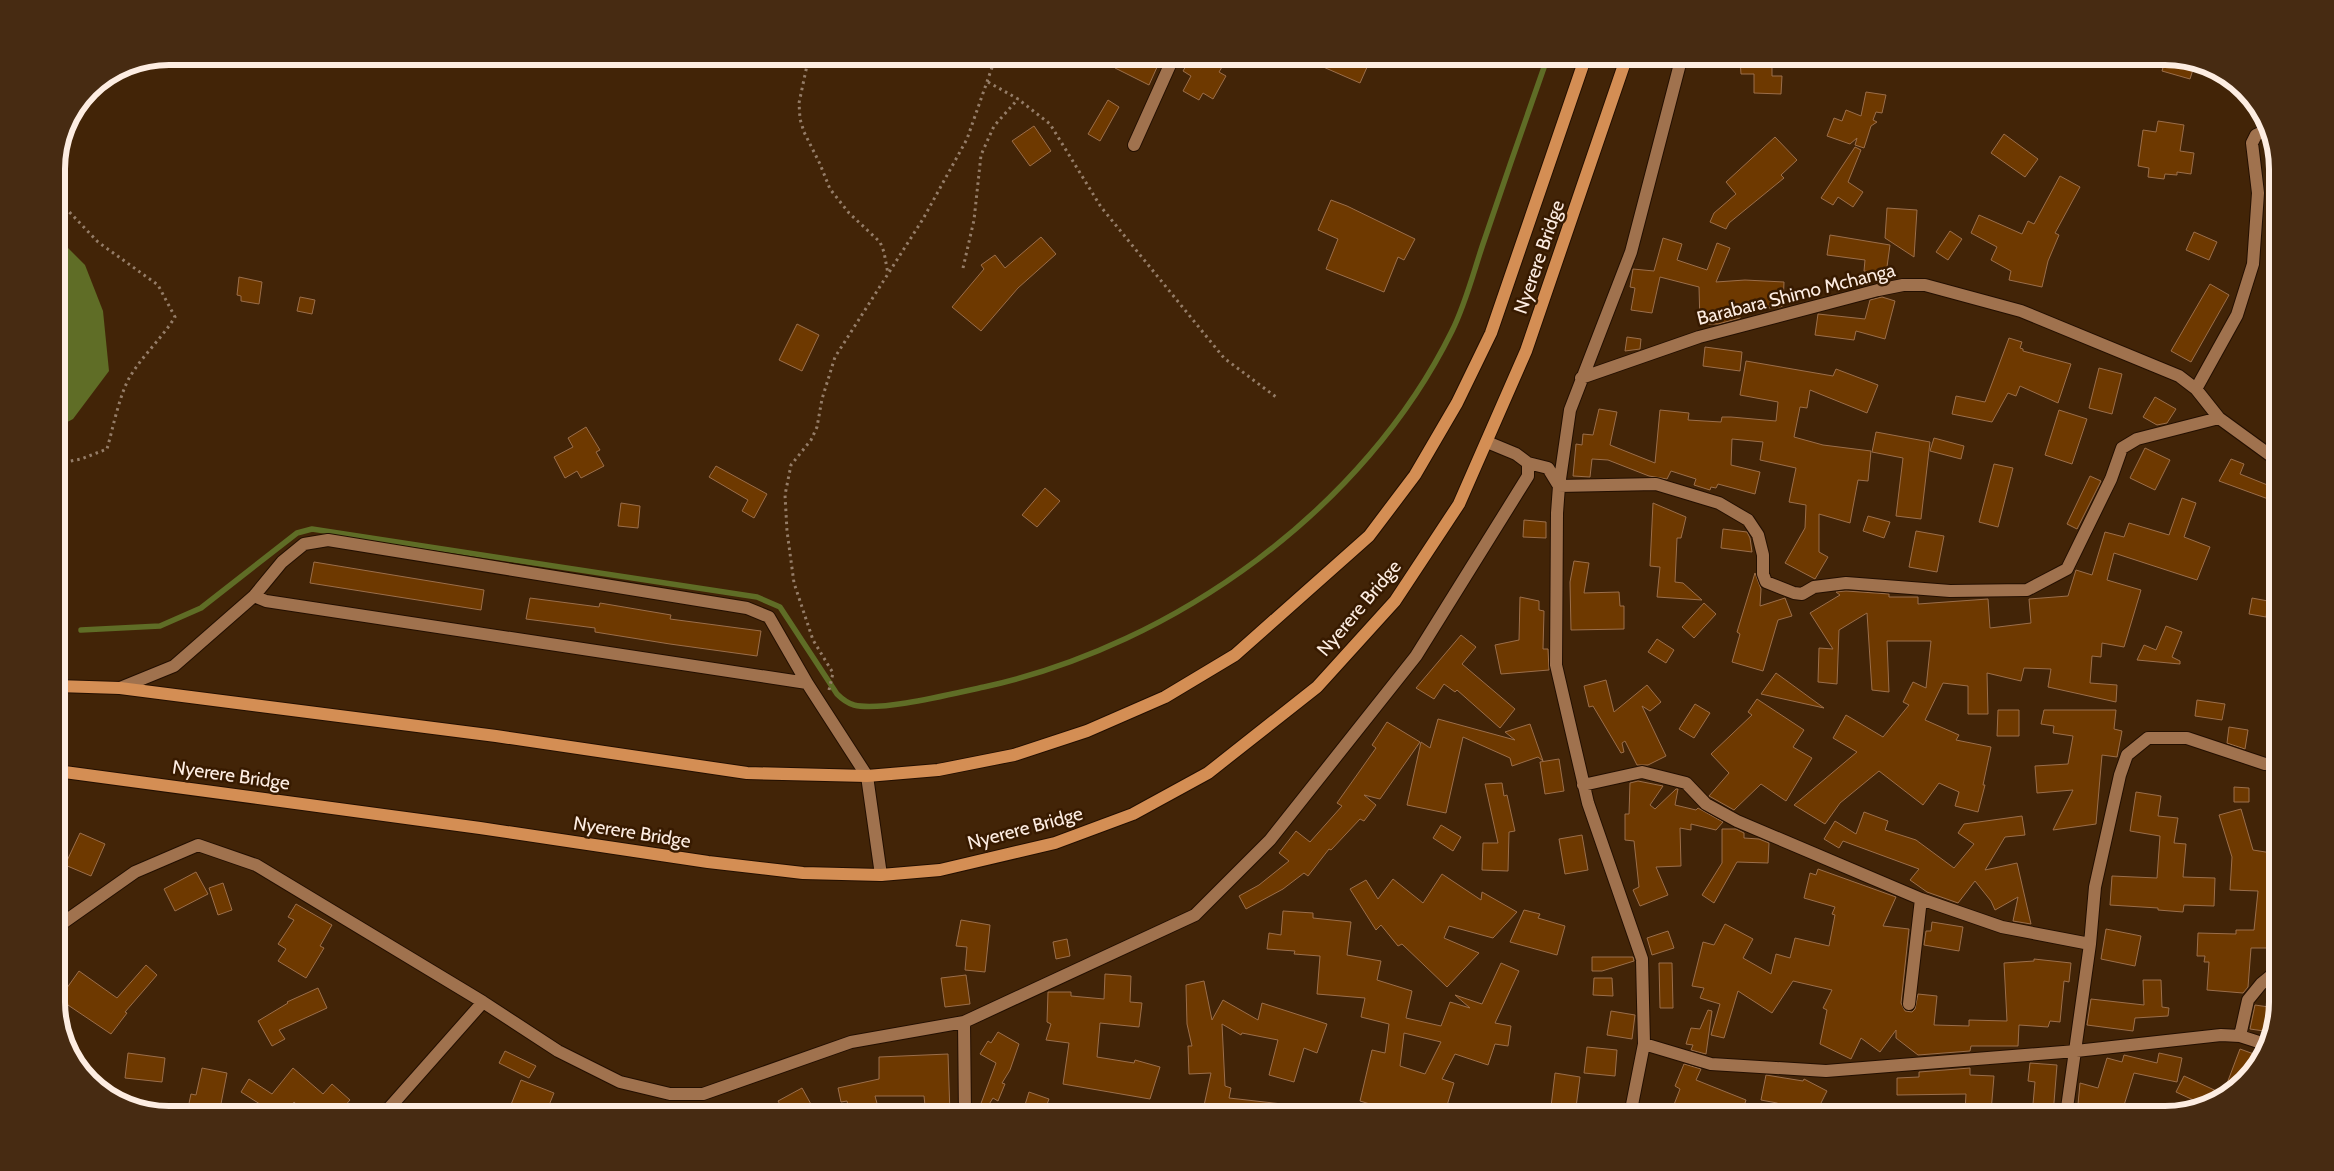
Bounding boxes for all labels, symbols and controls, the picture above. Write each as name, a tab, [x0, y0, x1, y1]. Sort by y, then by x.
street label: Nyerere Bridge	[1509, 197, 1569, 317]
street label: Barabara Shimo Mchanga	[1694, 258, 1898, 330]
street label: Nyerere Bridge	[1312, 555, 1406, 661]
street label: Nyerere Bridge	[171, 755, 292, 795]
street label: Nyerere Bridge	[965, 801, 1086, 854]
street label: Nyerere Bridge	[572, 811, 693, 853]

